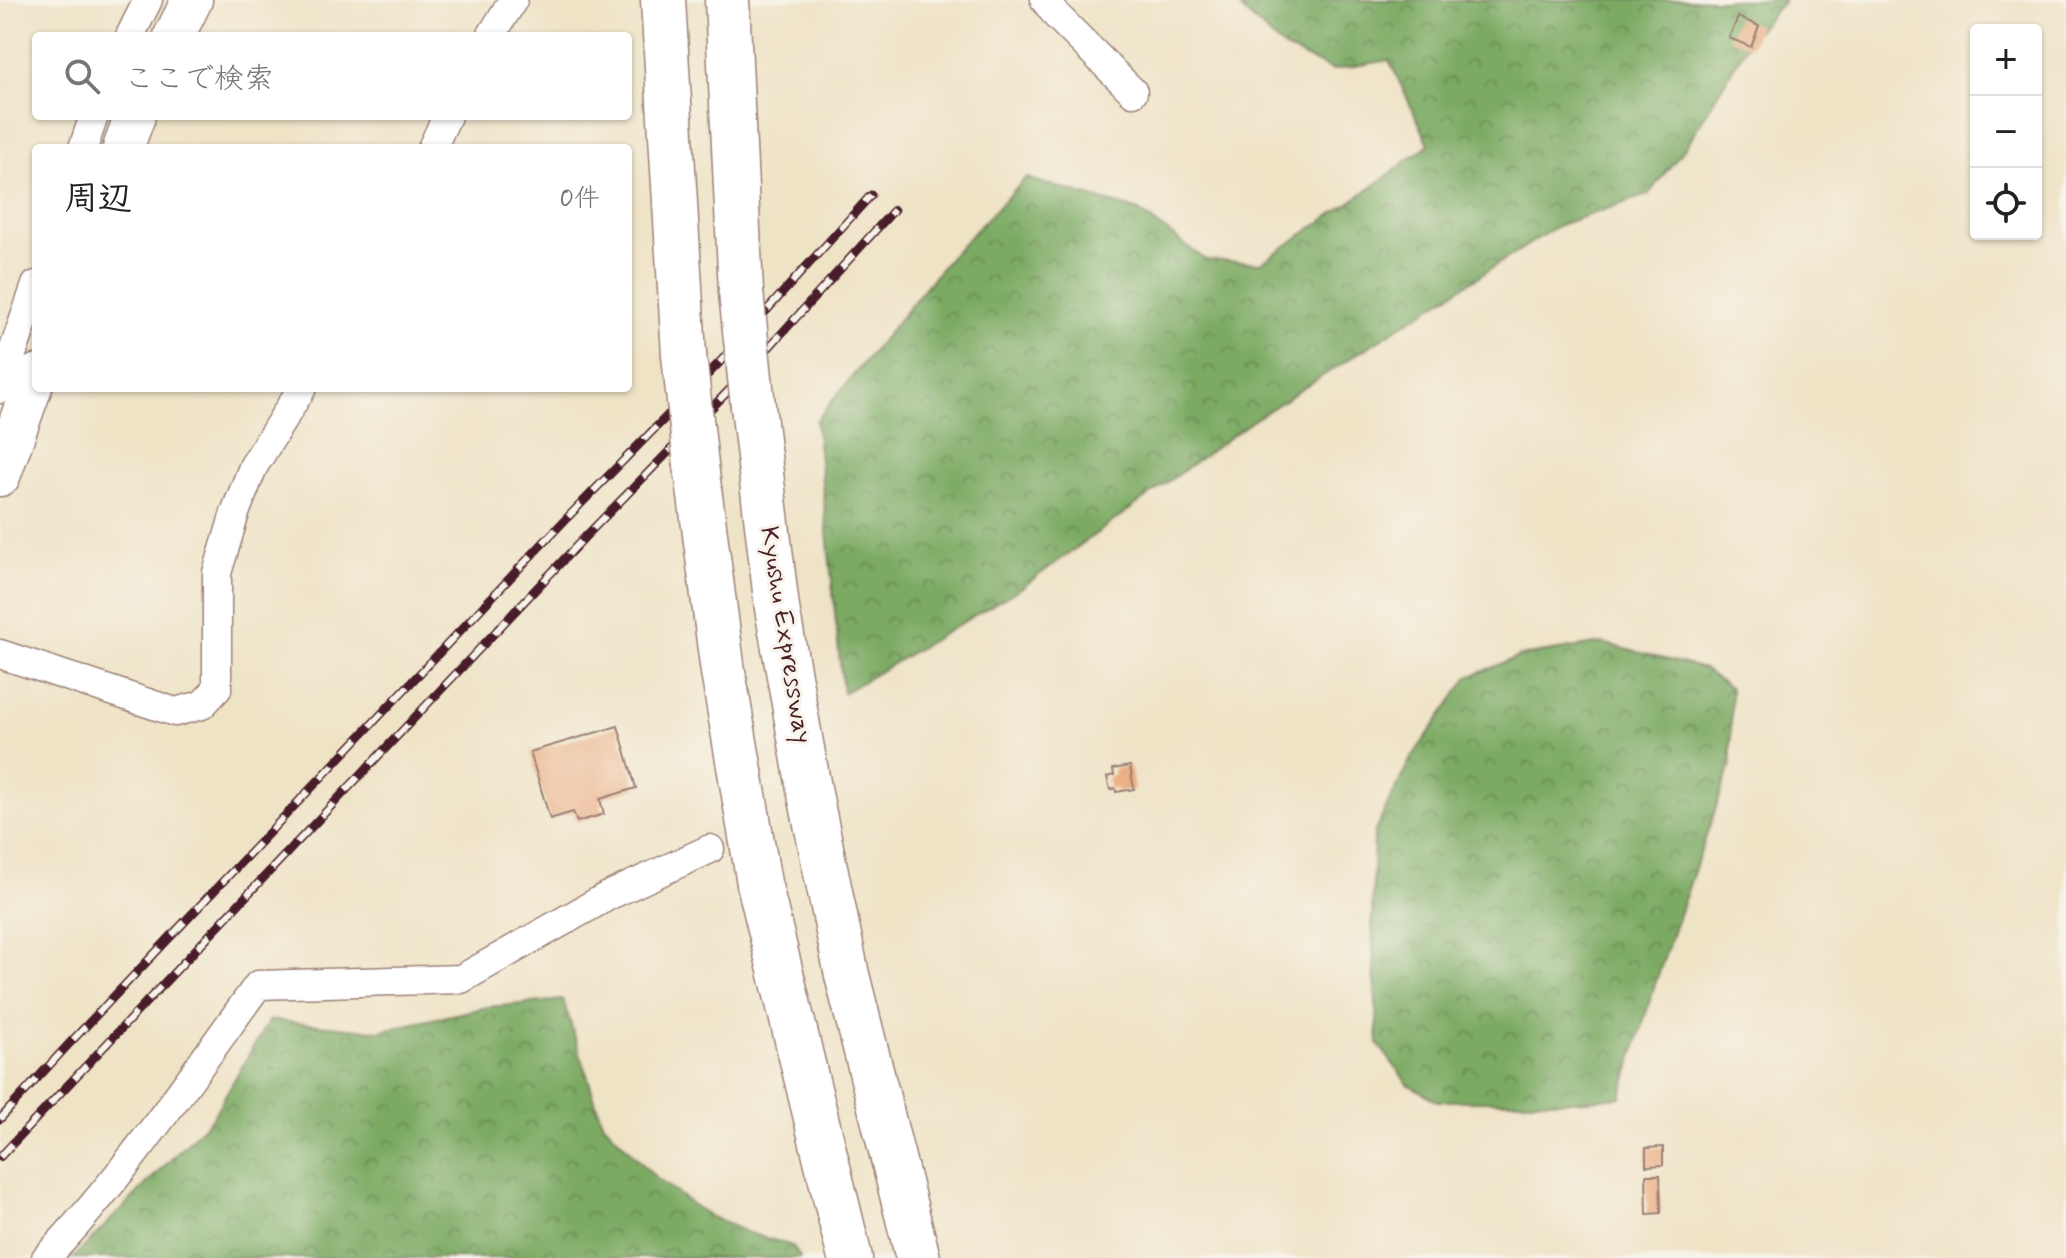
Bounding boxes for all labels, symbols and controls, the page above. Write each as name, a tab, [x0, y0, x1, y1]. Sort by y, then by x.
map controls	[1970, 24, 2042, 240]
button: +	[1970, 24, 2042, 96]
search box	[32, 32, 632, 120]
icon: search	[60, 54, 104, 98]
text: ここで検索	[124, 60, 274, 99]
button: −	[1970, 96, 2042, 168]
button: locate	[1970, 168, 2042, 240]
text: 周辺	[64, 177, 132, 222]
text: 0件	[559, 182, 600, 216]
street label: Kyushu Expressway	[751, 524, 819, 746]

